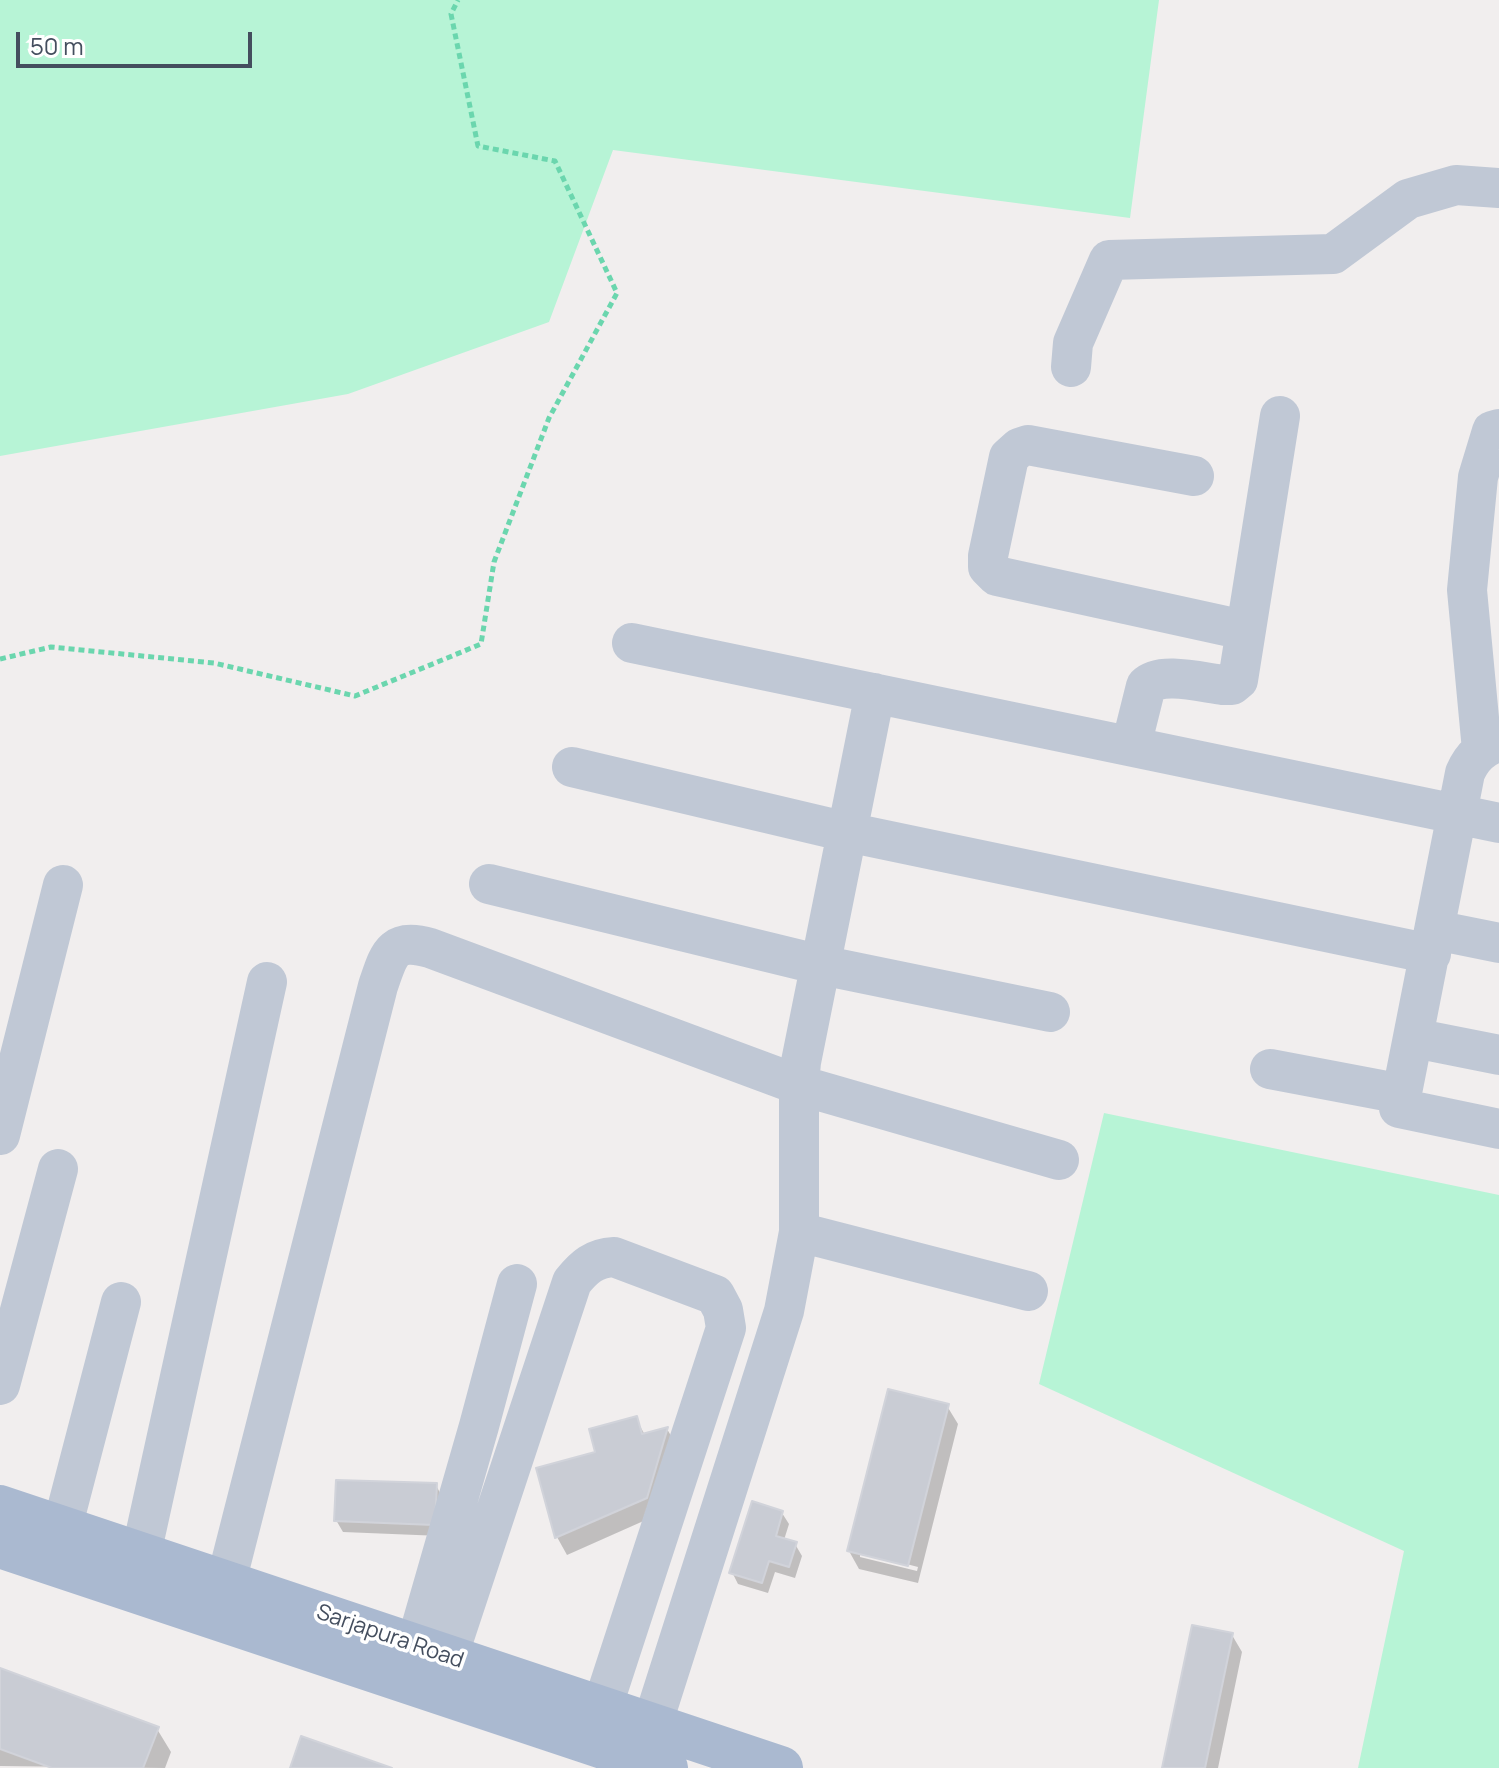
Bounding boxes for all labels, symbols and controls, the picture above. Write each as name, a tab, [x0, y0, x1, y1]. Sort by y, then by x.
scale bar	[20, 16, 256, 66]
text: 50 m	[30, 29, 84, 62]
street label: Sarjapura Road	[313, 1599, 467, 1675]

